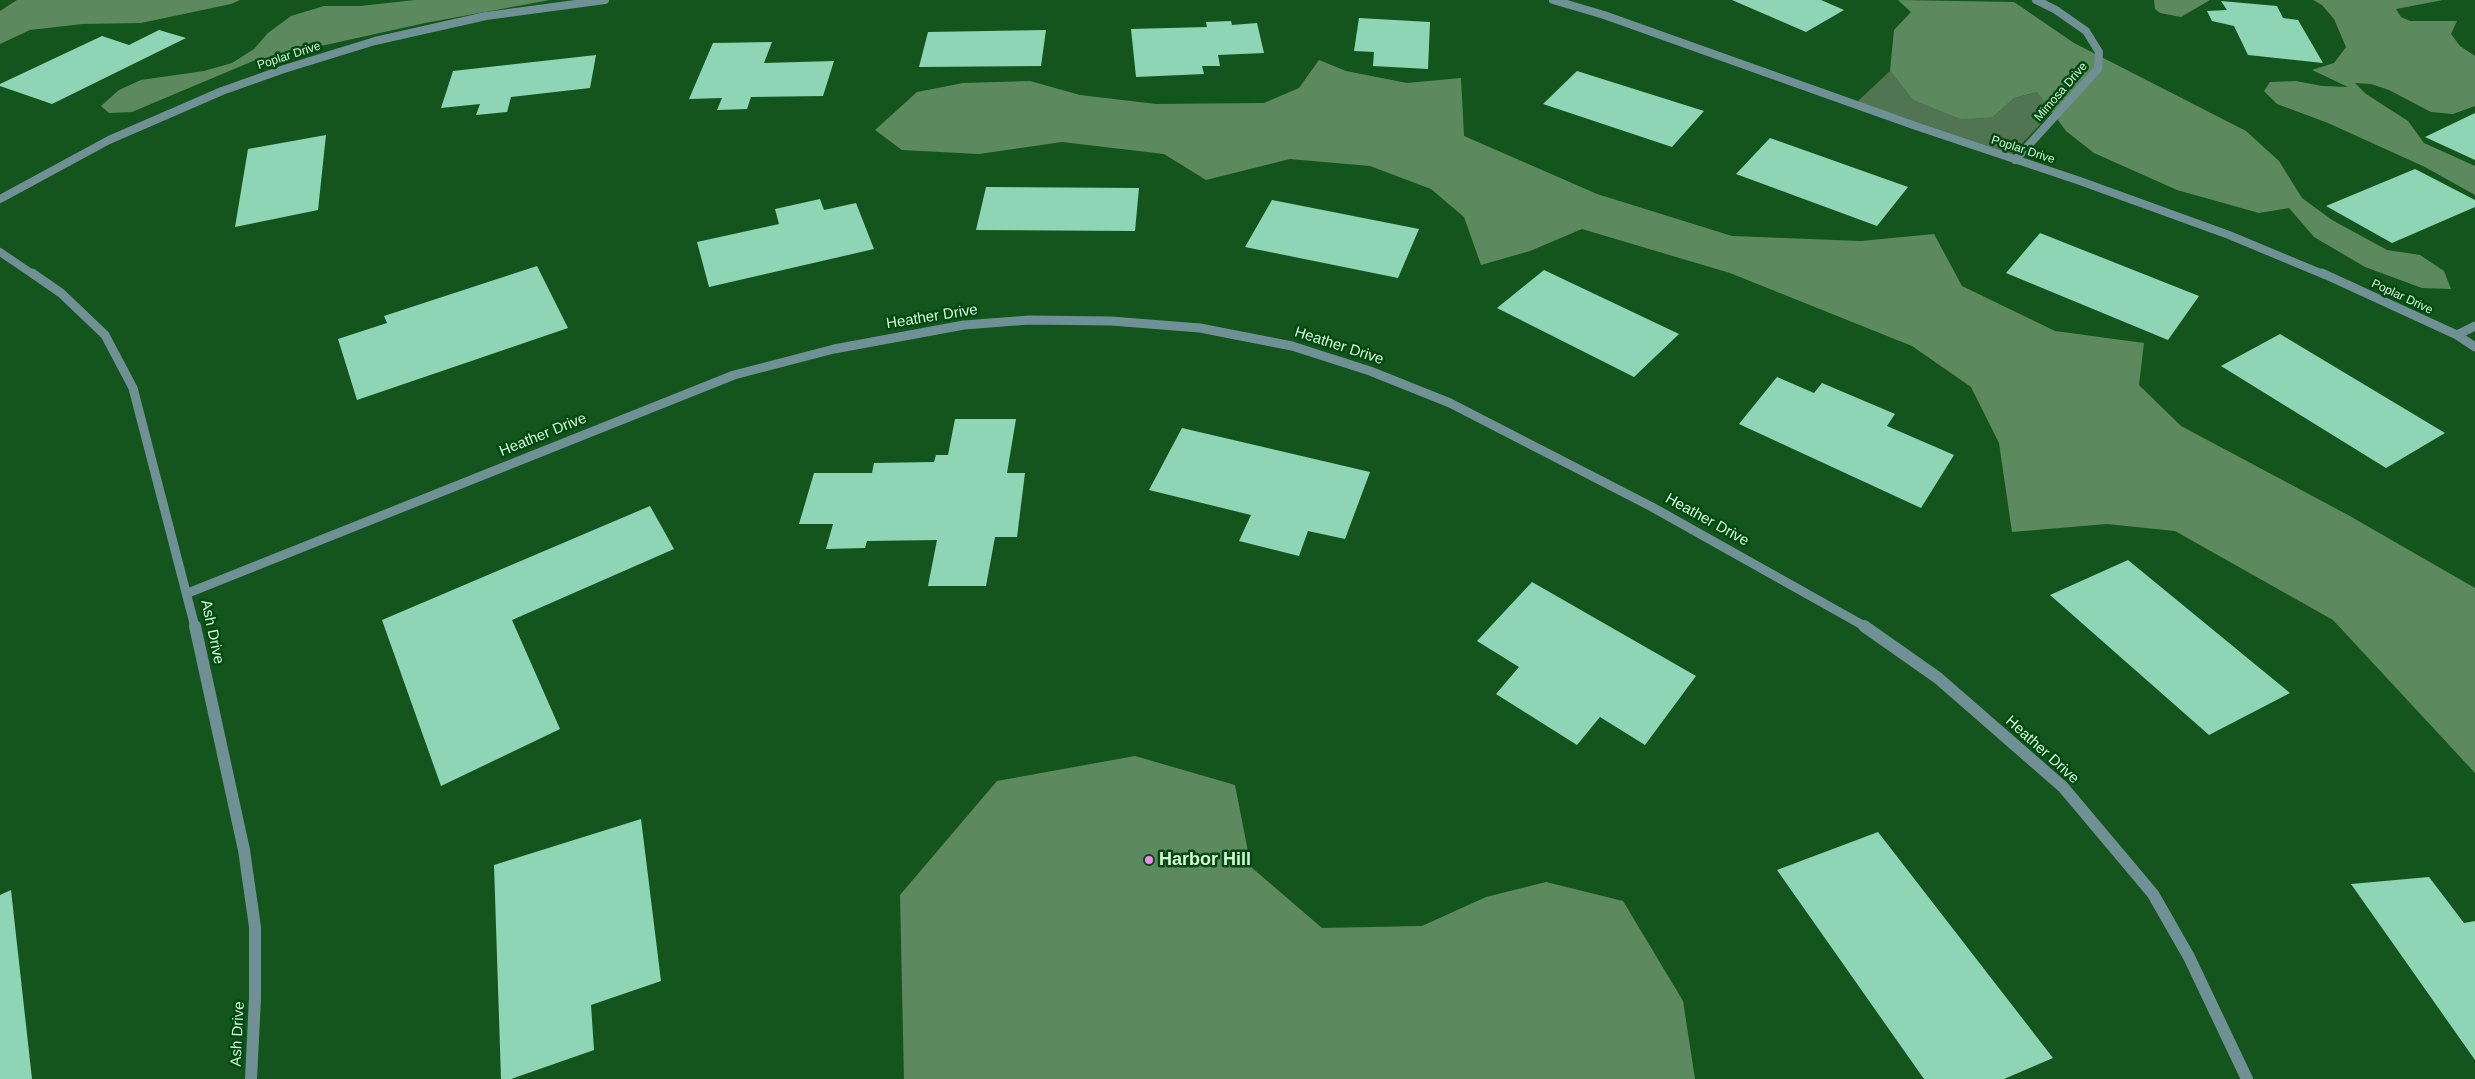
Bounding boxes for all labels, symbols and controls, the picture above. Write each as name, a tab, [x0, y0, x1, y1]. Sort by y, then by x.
street label: Poplar Drive	[255, 39, 323, 73]
street label: Mimosa Drive	[2032, 60, 2090, 124]
street label: Poplar Drive	[1989, 133, 2057, 167]
street label: Poplar Drive	[2369, 277, 2435, 317]
street label: Heather Drive	[885, 301, 979, 333]
street label: Heather Drive	[1292, 323, 1386, 369]
street label: Heather Drive	[497, 409, 589, 461]
street label: Heather Drive	[1662, 490, 1752, 550]
street label: Ash Drive	[196, 598, 228, 666]
street label: Heather Drive	[2002, 712, 2082, 788]
place label: Harbor Hill	[1159, 849, 1251, 871]
marker: Harbor Hill	[1143, 854, 1155, 866]
street label: Ash Drive	[227, 1001, 249, 1067]

